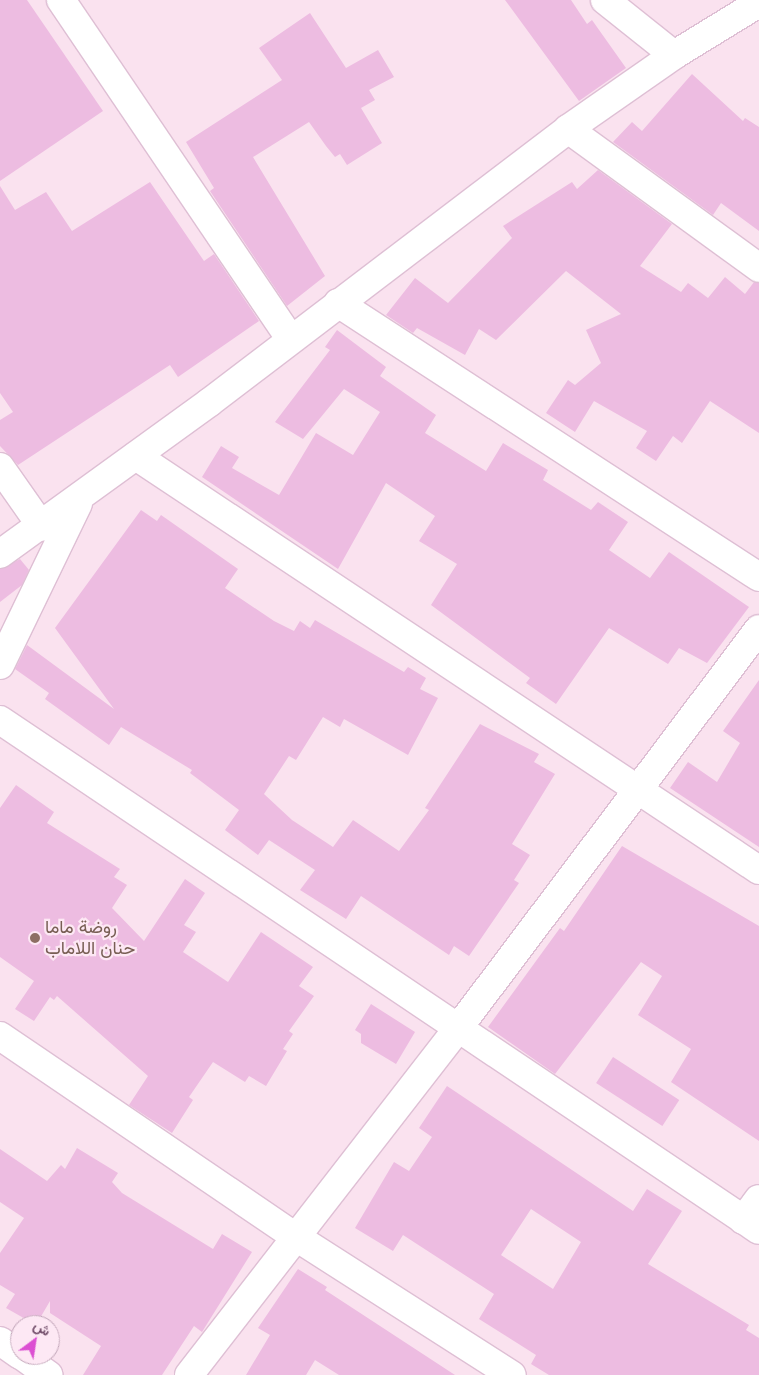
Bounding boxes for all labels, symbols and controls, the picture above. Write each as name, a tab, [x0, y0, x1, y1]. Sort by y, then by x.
place label: روضة ماما حنان اللاماب	[45, 917, 135, 960]
marker: روضة ماما حنان اللاماب	[29, 932, 41, 944]
north arrow	[10, 1315, 60, 1365]
text: ش	[31, 1316, 54, 1339]

